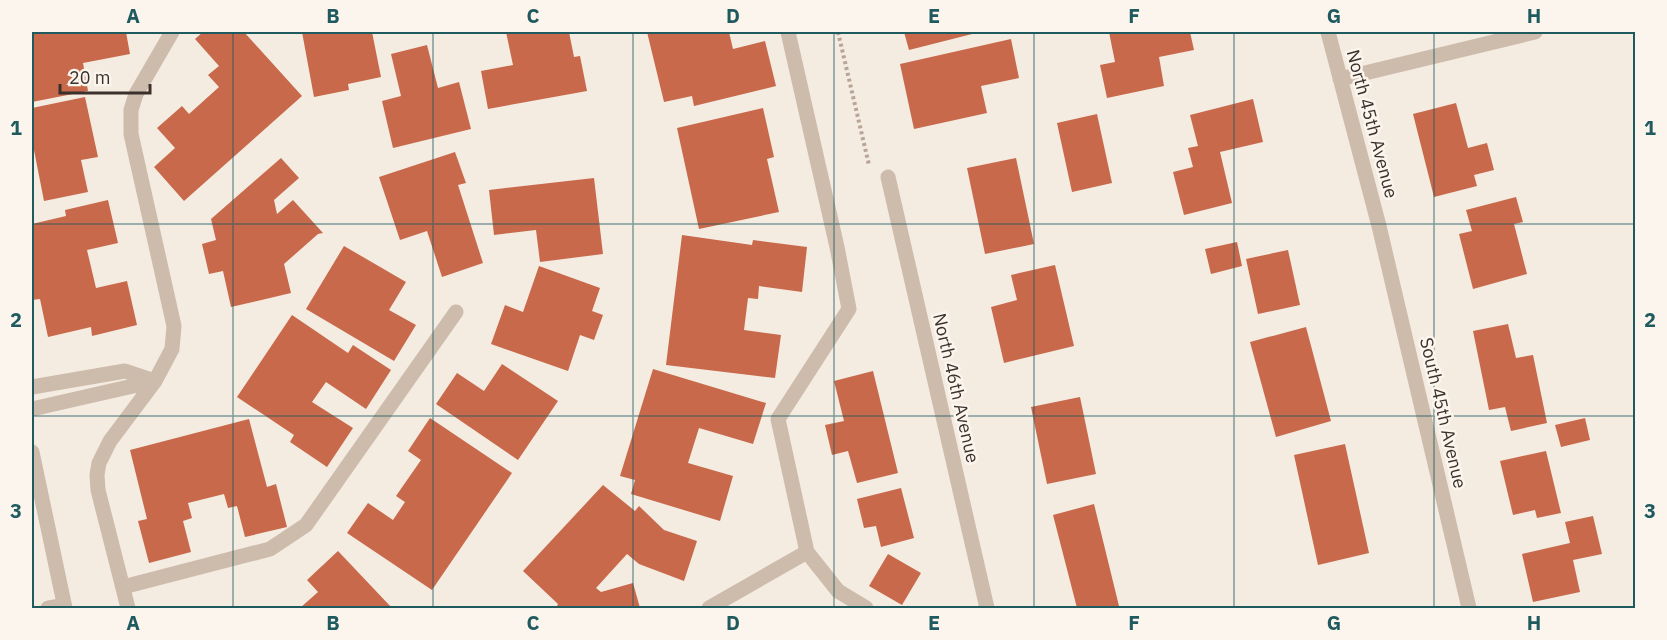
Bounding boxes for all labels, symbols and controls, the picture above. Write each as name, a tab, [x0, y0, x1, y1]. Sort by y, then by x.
text: A	[126, 2, 140, 29]
text: B	[326, 2, 340, 29]
text: C	[526, 2, 540, 29]
text: D	[726, 2, 740, 29]
text: E	[928, 2, 940, 29]
text: F	[1128, 2, 1140, 29]
text: G	[1327, 2, 1341, 29]
text: H	[1527, 2, 1541, 29]
street label: North 45th Avenue	[1342, 47, 1403, 201]
scale bar	[60, 57, 150, 95]
text: 20 m	[69, 66, 111, 89]
text: 1	[10, 114, 22, 141]
text: 1	[1644, 114, 1656, 141]
text: 2	[10, 306, 22, 333]
text: 2	[1644, 306, 1656, 333]
street label: North 46th Avenue	[928, 311, 985, 465]
street label: South 45th Avenue	[1415, 335, 1472, 491]
text: 3	[10, 497, 22, 524]
text: 3	[1644, 497, 1656, 524]
text: A	[126, 609, 140, 636]
text: B	[326, 609, 340, 636]
text: C	[526, 609, 540, 636]
text: D	[726, 609, 740, 636]
text: E	[928, 609, 940, 636]
text: F	[1128, 609, 1140, 636]
text: G	[1327, 609, 1341, 636]
text: H	[1527, 609, 1541, 636]

